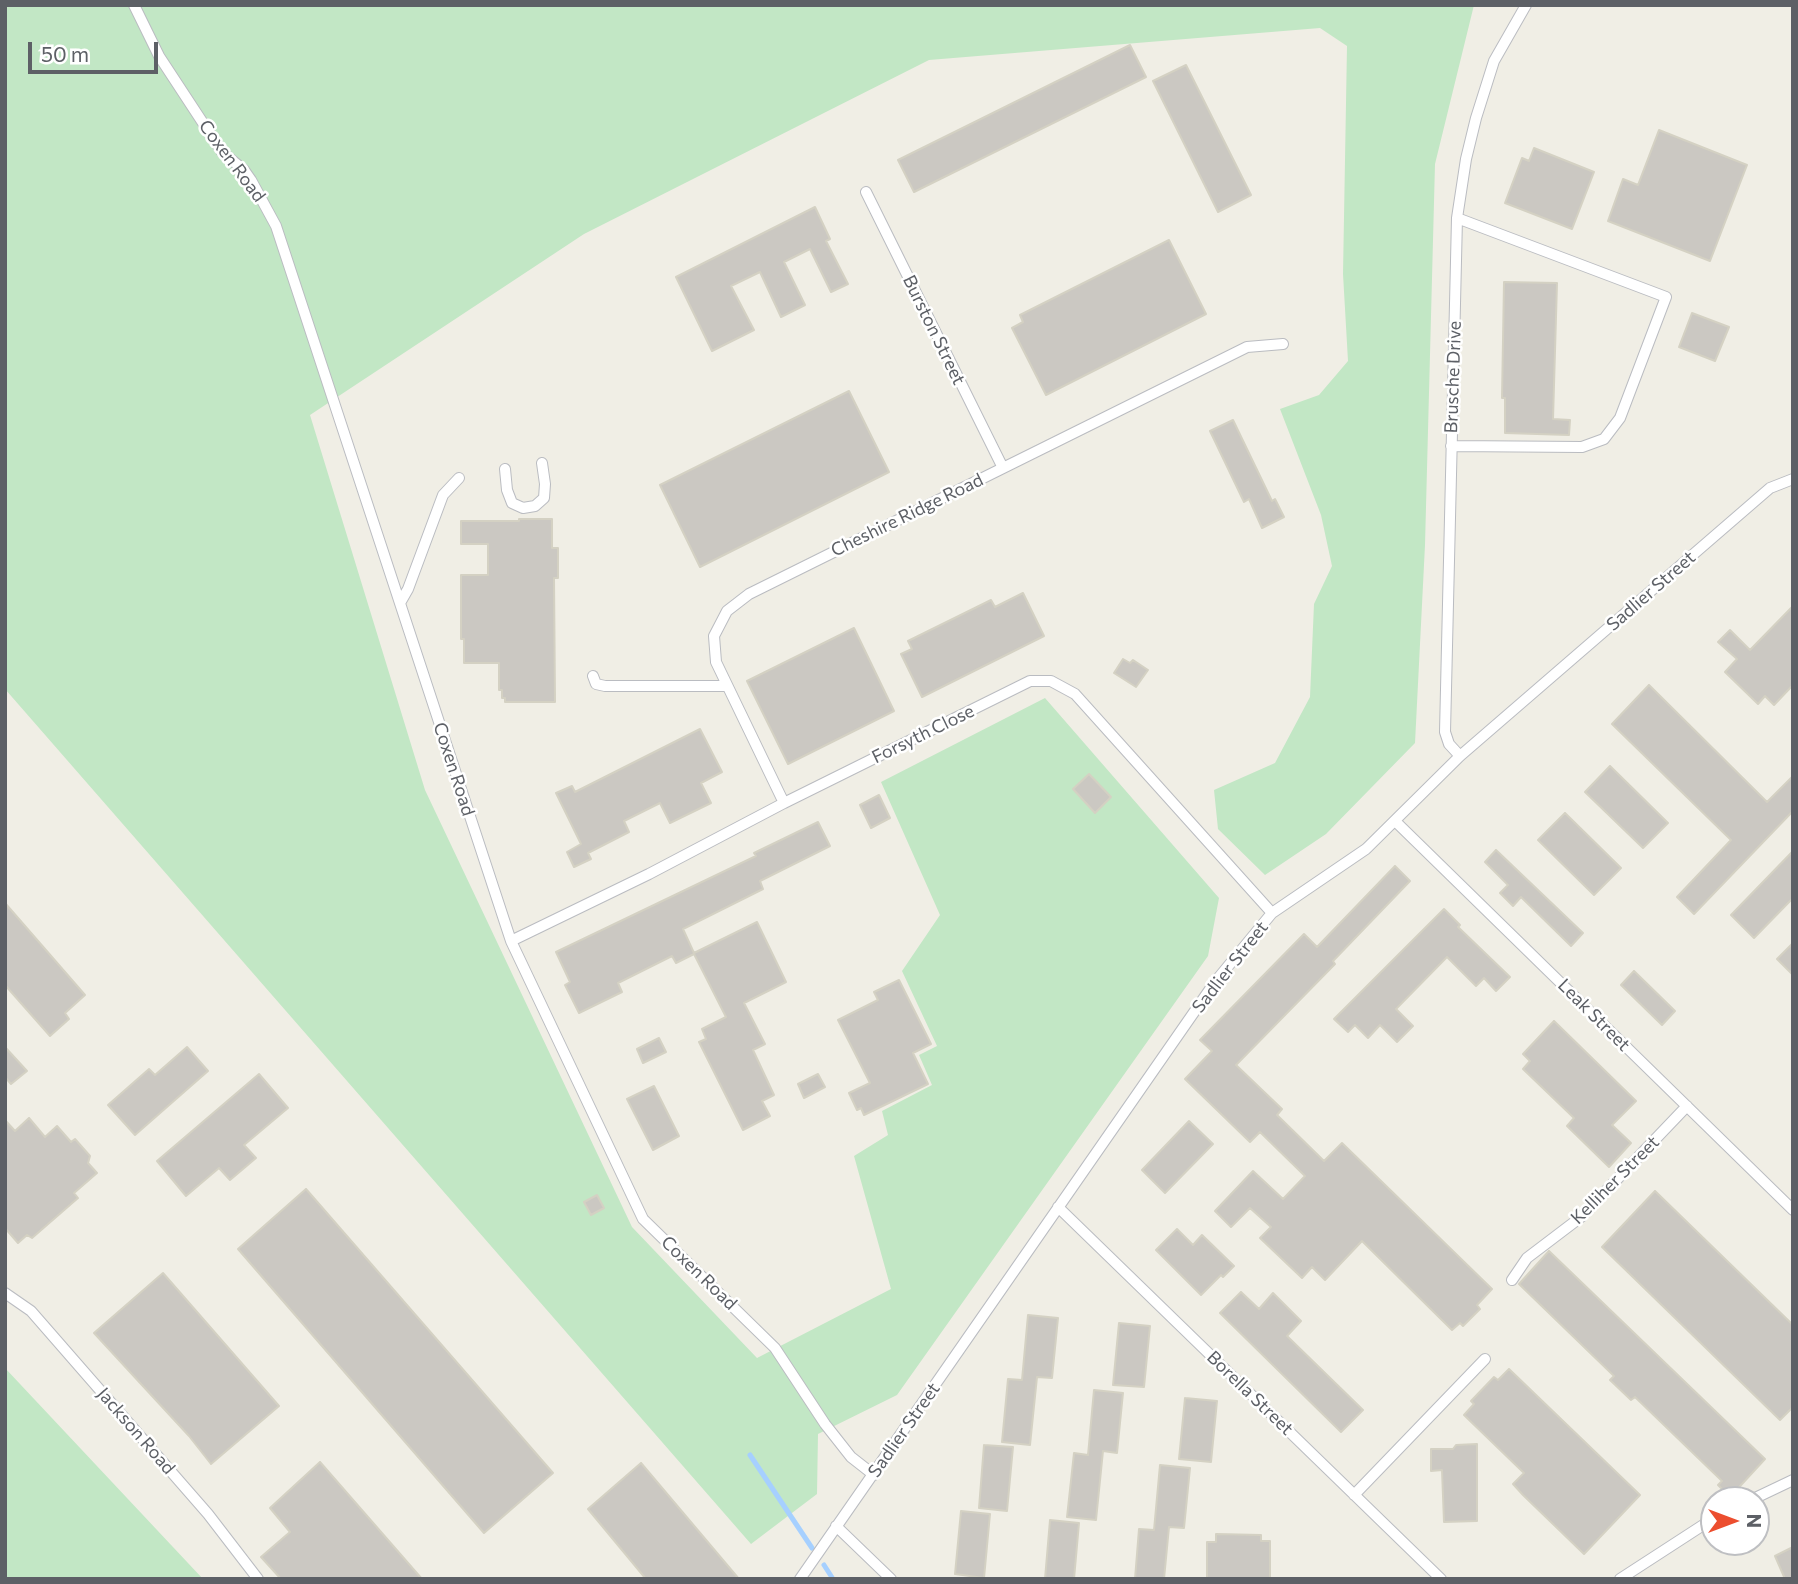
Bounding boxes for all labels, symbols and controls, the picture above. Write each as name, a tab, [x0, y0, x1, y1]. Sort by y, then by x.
scale bar	[32, 28, 161, 72]
text: 50 m	[41, 41, 89, 66]
street label: Coxen Road	[194, 116, 270, 206]
street label: Burston Street	[898, 272, 970, 388]
street label: Brusche Drive	[1440, 320, 1466, 434]
street label: Cheshire Ridge Road	[827, 469, 987, 561]
street label: Sadlier Street	[1602, 547, 1700, 635]
street label: Forsyth Close	[868, 700, 978, 768]
street label: Coxen Road	[429, 719, 479, 819]
street label: Sadlier Street	[1187, 917, 1273, 1017]
street label: Leak Street	[1553, 974, 1635, 1056]
street label: Kelliher Street	[1566, 1131, 1664, 1229]
street label: Coxen Road	[657, 1231, 741, 1315]
street label: Borella Street	[1202, 1346, 1298, 1440]
street label: Sadlier Street	[863, 1379, 945, 1481]
street label: Jackson Road	[92, 1383, 180, 1479]
north arrow	[1700, 1486, 1770, 1556]
text: N	[1743, 1514, 1766, 1528]

